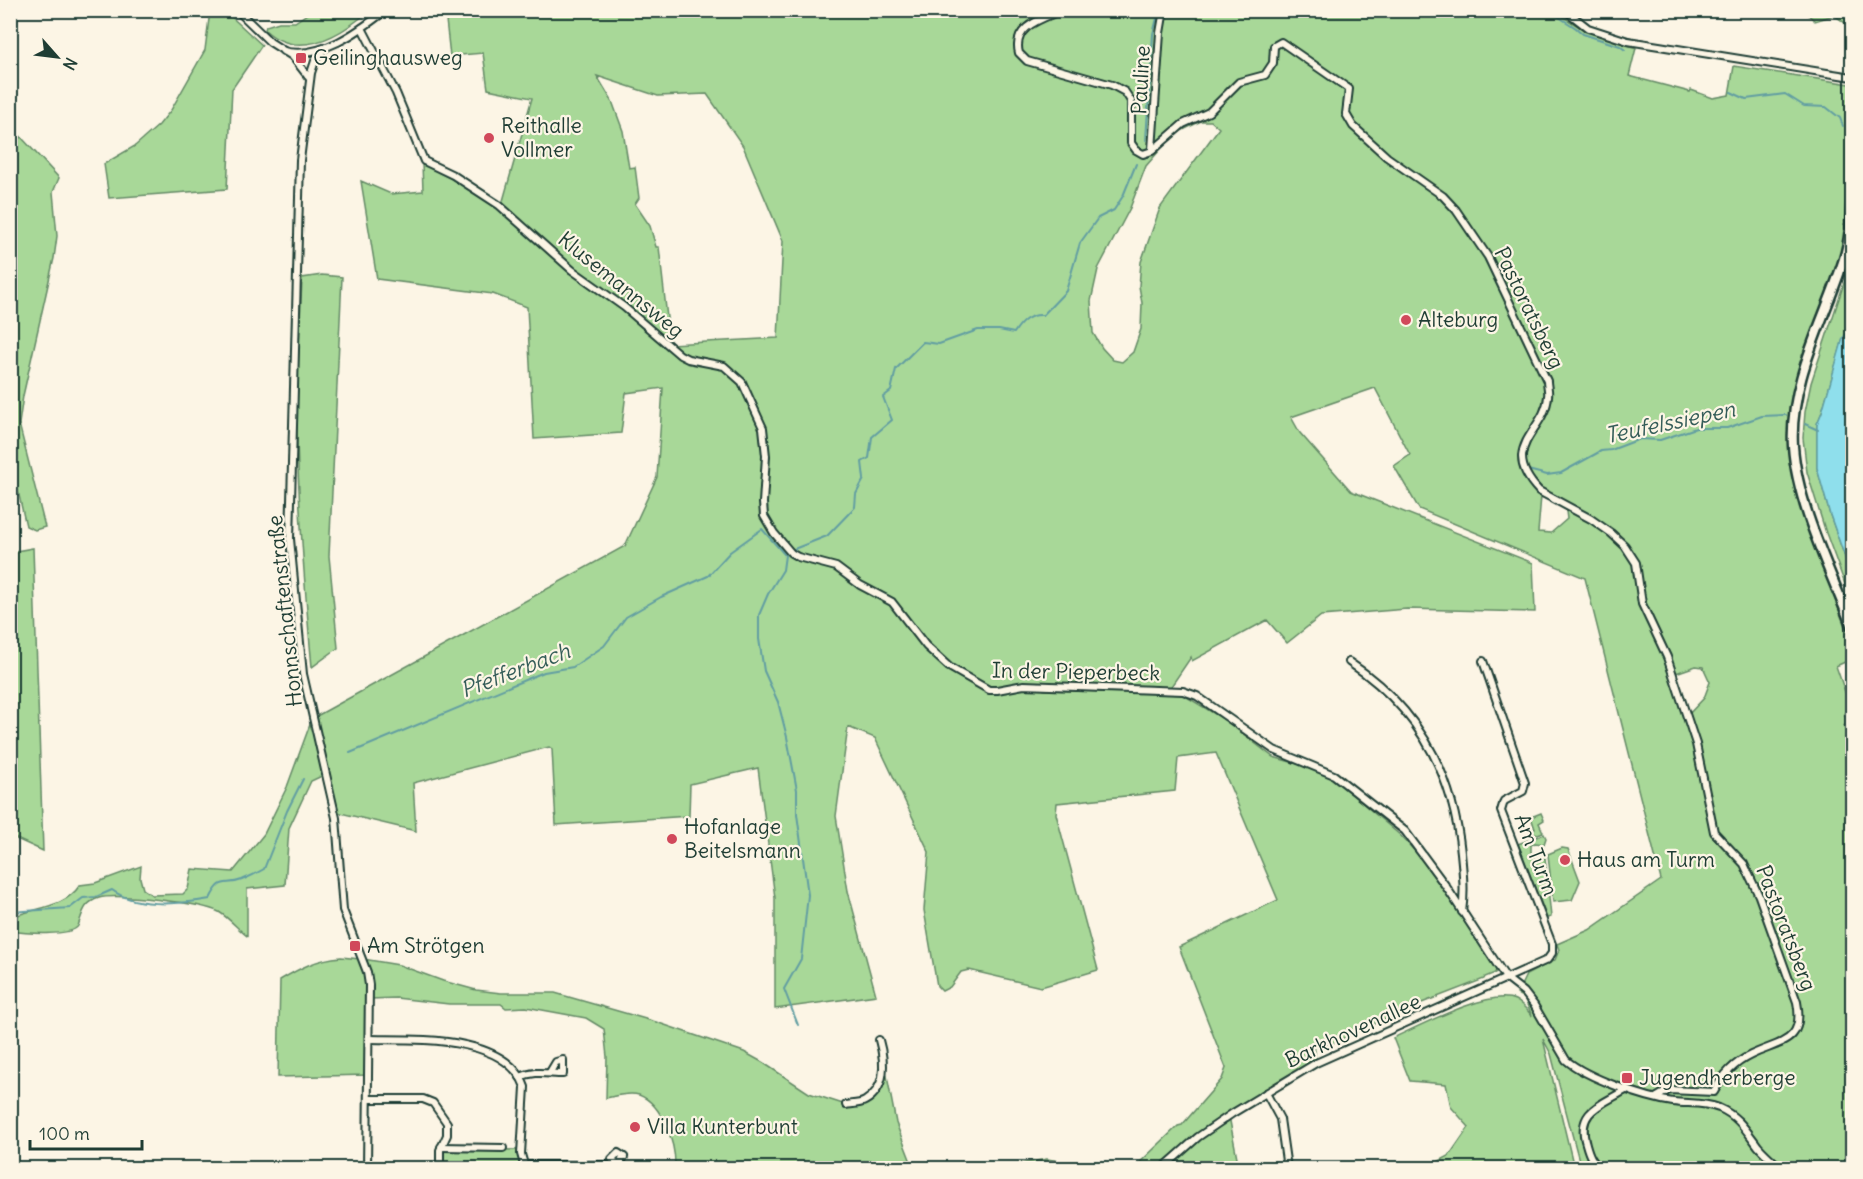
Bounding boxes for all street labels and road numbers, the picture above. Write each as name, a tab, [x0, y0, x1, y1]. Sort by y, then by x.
street label: Pauline	[1125, 45, 1156, 115]
street label: Klusemannsweg	[553, 225, 690, 344]
street label: Pastoratsberg	[1488, 242, 1571, 373]
street label: Honnschaftenstraße	[261, 514, 308, 708]
street label: In der Pieperbeck	[992, 657, 1160, 686]
street label: Am Turm	[1509, 810, 1564, 900]
street label: Pastoratsberg	[1750, 861, 1823, 994]
street label: Barkhovenallee	[1281, 987, 1425, 1074]

